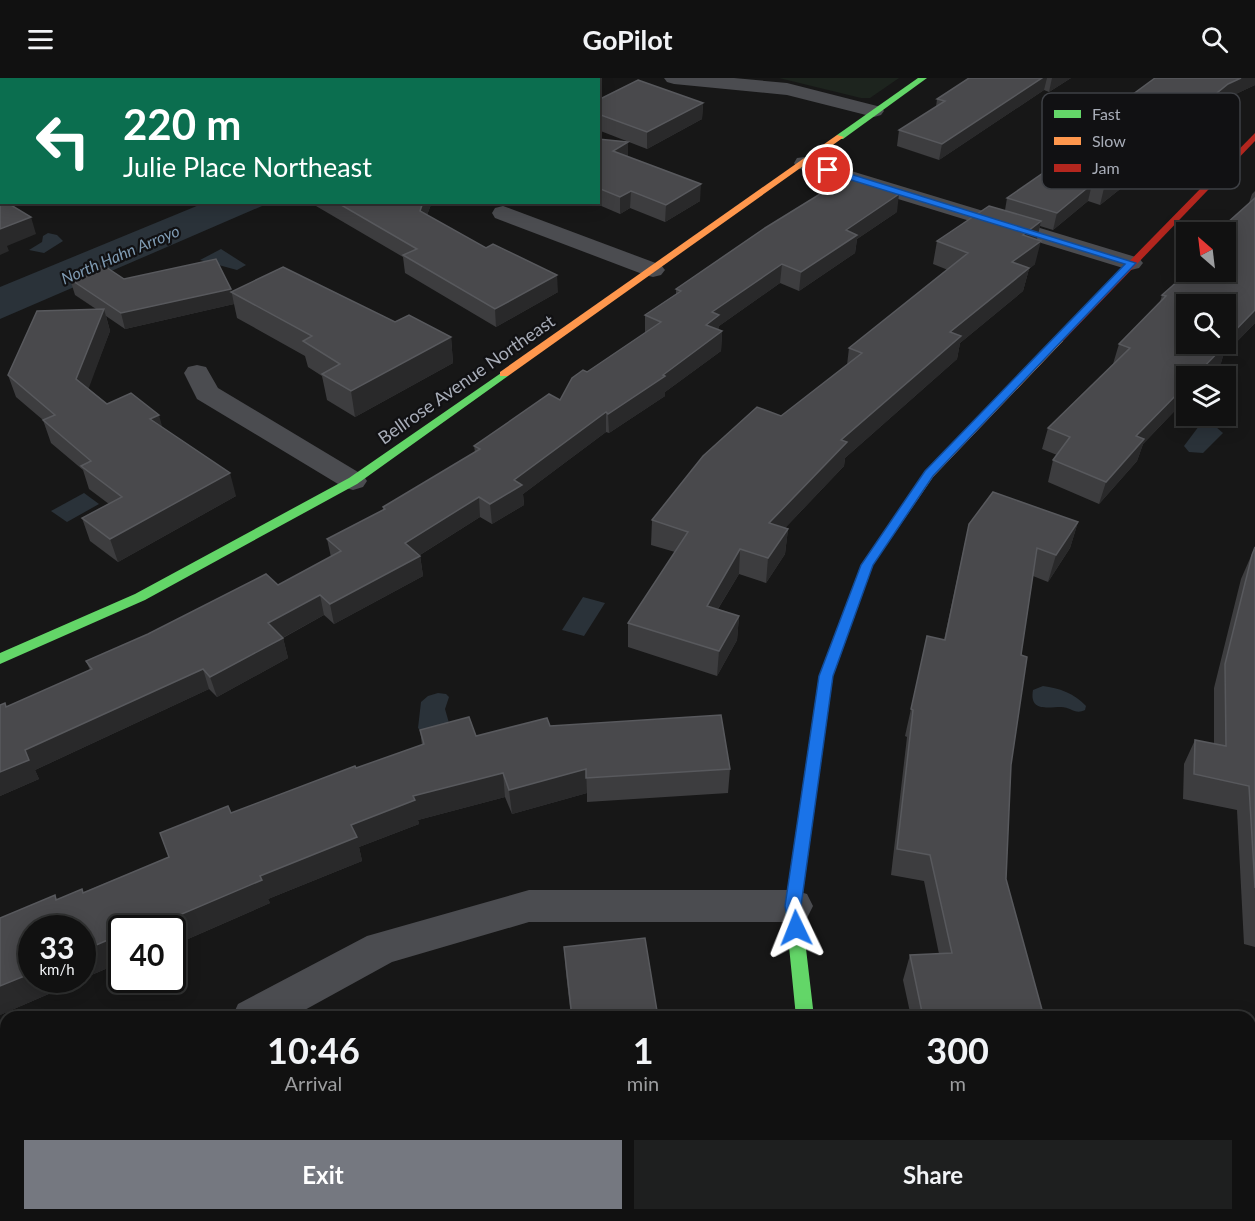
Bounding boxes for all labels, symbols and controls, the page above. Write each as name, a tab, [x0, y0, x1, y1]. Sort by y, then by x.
icon: menu	[24, 23, 57, 56]
text: GoPilot	[582, 23, 673, 56]
icon: search	[1198, 23, 1231, 56]
legend	[1042, 93, 1240, 189]
text: 220 m	[123, 99, 241, 149]
icon: left	[24, 102, 102, 180]
text: Fast	[1092, 104, 1121, 123]
text: Slow	[1092, 131, 1126, 150]
pin	[802, 144, 853, 195]
text: Julie Place Northeast	[123, 150, 372, 183]
icon: arrive	[811, 153, 844, 186]
text: Jam	[1092, 158, 1120, 177]
water label: North Hahn Arroyo	[58, 220, 182, 288]
north arrow	[1176, 222, 1236, 282]
map controls	[1176, 222, 1236, 426]
button: search	[1176, 294, 1236, 354]
street label: Bellrose Avenue Northeast	[373, 309, 559, 448]
button: layers	[1176, 366, 1236, 426]
position arrow	[764, 896, 828, 960]
speed limit sign: 40	[108, 915, 186, 993]
text: 33	[40, 929, 74, 965]
text: km/h	[39, 960, 75, 978]
text: 10:46	[267, 1028, 360, 1072]
text: 1	[633, 1028, 654, 1072]
text: 300	[926, 1028, 989, 1072]
text: Arrival	[285, 1071, 342, 1095]
text: min	[627, 1071, 659, 1095]
text: m	[949, 1071, 966, 1095]
button: Exit	[24, 1140, 622, 1209]
button: Share	[634, 1140, 1232, 1209]

